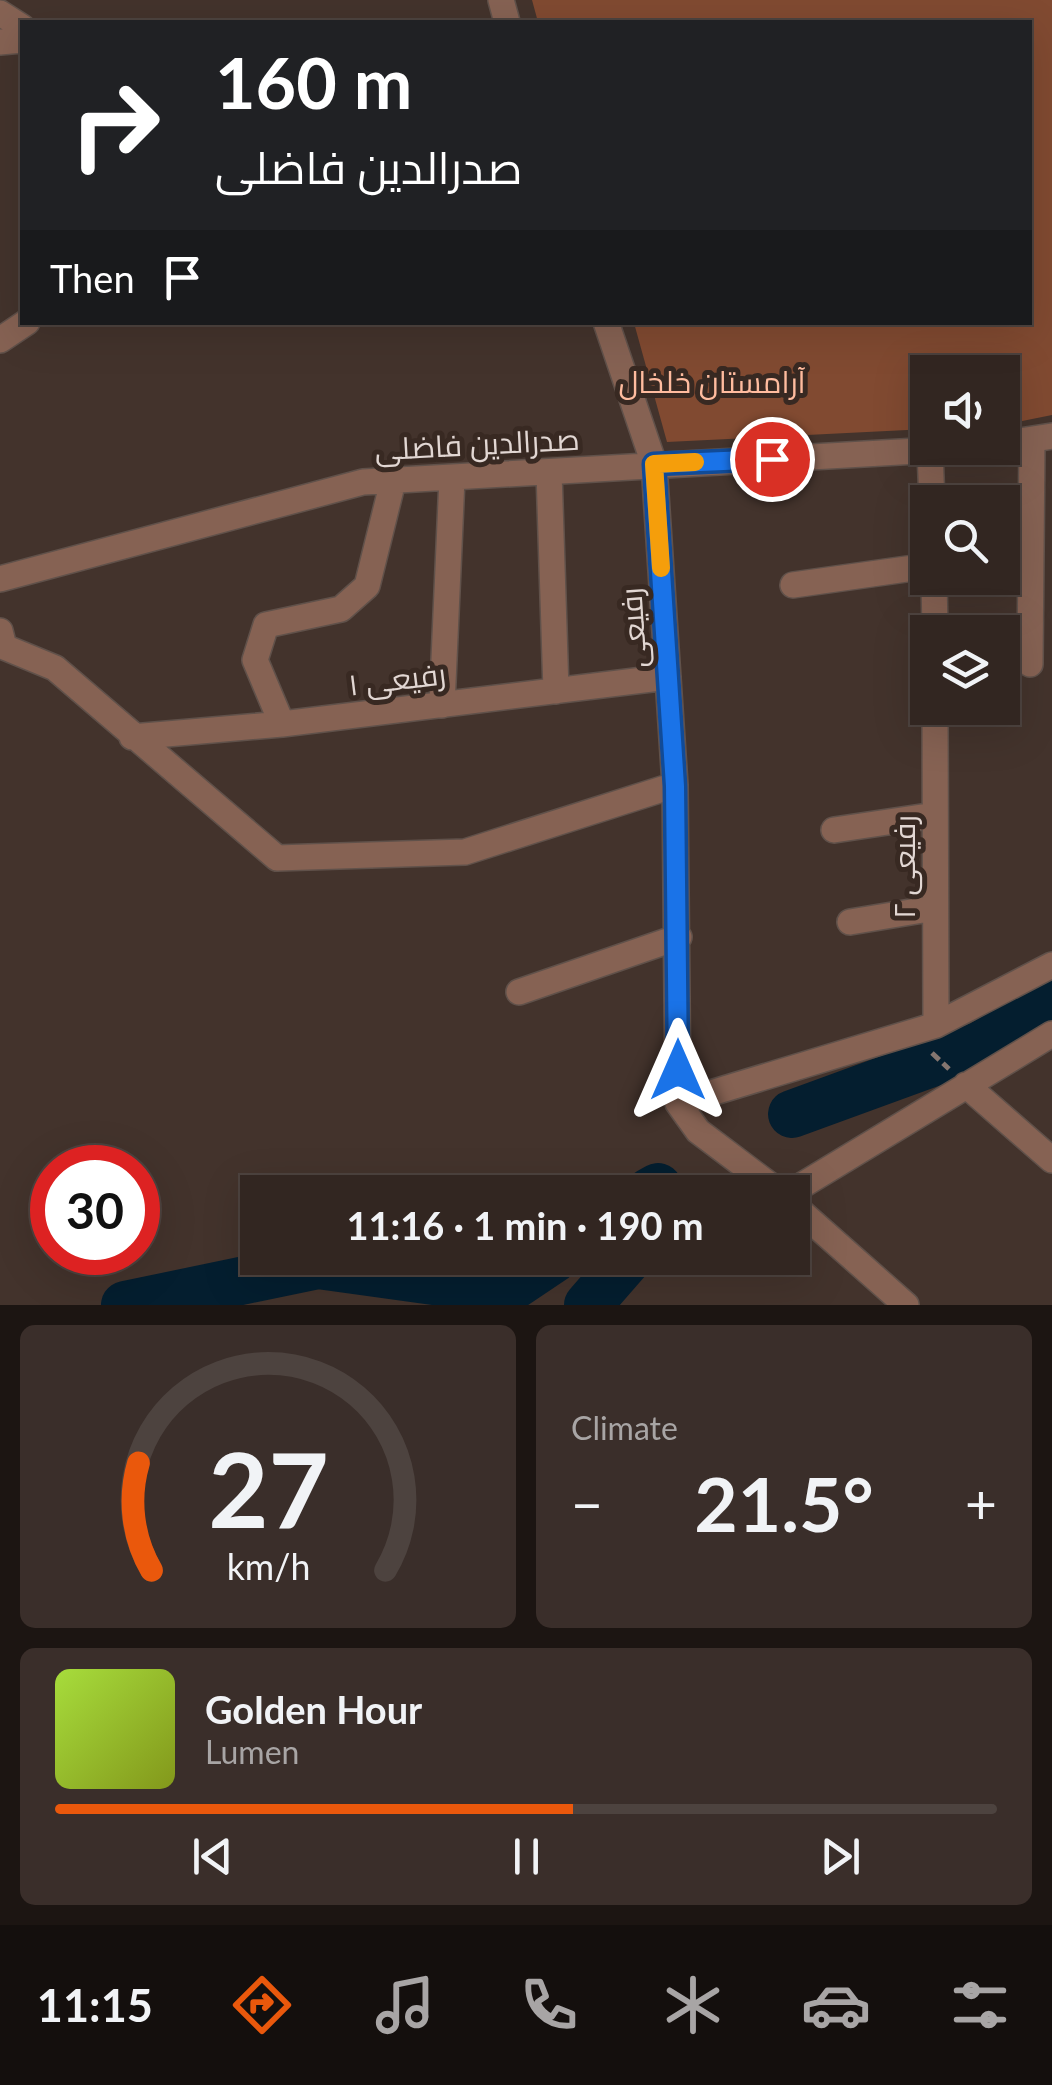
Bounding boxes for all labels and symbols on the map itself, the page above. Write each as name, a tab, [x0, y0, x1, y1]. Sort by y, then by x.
park label: آرامستان خلخال	[618, 363, 806, 400]
pin	[730, 417, 815, 502]
street label: صدرالدین فاضلی	[374, 420, 580, 468]
street label: رفیعی	[611, 586, 655, 669]
street label: رفیعی ۱	[346, 654, 448, 704]
street label: رفیعی ۲	[885, 815, 923, 919]
position arrow	[626, 1018, 730, 1122]
speed limit sign: 30	[30, 1145, 160, 1275]

